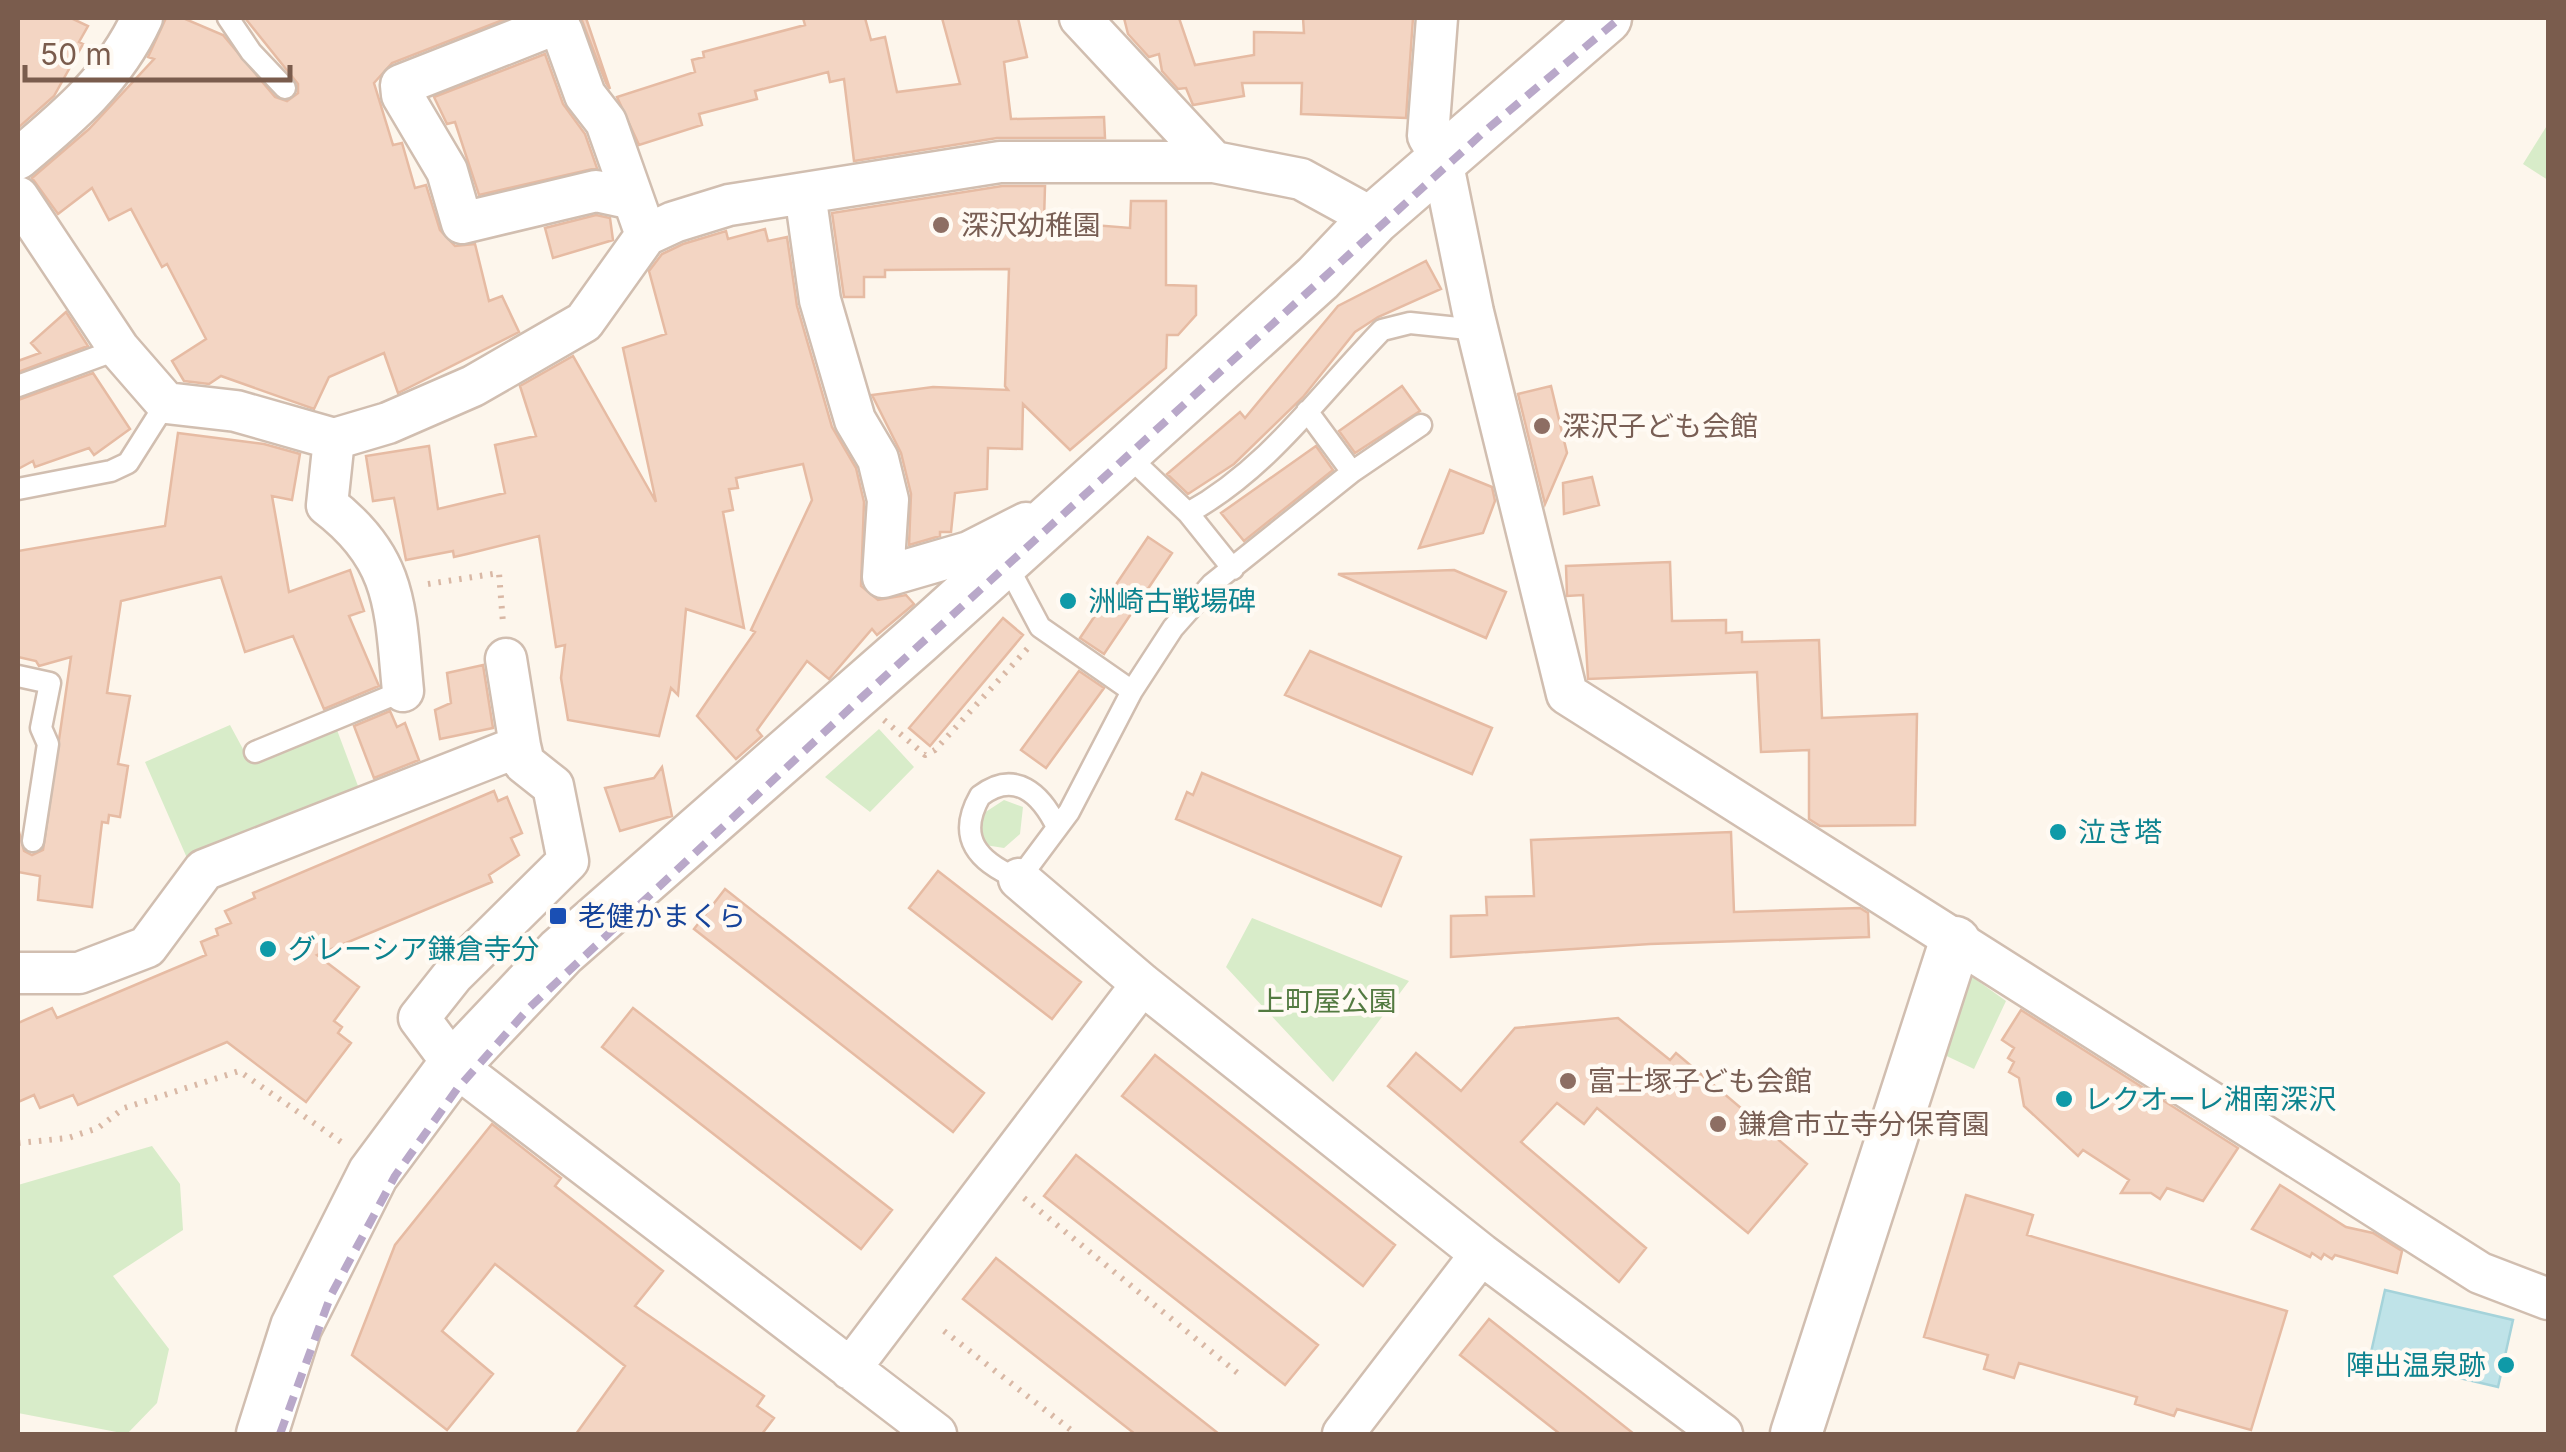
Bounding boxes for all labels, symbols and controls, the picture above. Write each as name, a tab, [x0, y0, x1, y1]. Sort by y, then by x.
scale bar	[25, 20, 290, 82]
text: 50 m	[40, 36, 112, 72]
place label: 深沢幼稚園	[961, 208, 1101, 242]
marker: 深沢幼稚園	[930, 214, 952, 236]
place label: 深沢子ども会館	[1562, 409, 1758, 443]
marker: 深沢子ども会館	[1531, 415, 1553, 437]
place label: 洲崎古戦場碑	[1088, 584, 1256, 618]
marker: 洲崎古戦場碑	[1057, 590, 1079, 612]
place label: 泣き塔	[2078, 815, 2162, 849]
marker: 泣き塔	[2047, 821, 2069, 843]
place label: 老健かまくら	[578, 899, 746, 933]
marker: 老健かまくら	[547, 905, 569, 927]
place label: グレーシア鎌倉寺分	[288, 932, 539, 966]
marker: グレーシア鎌倉寺分	[257, 938, 279, 960]
park label: 上町屋公園	[1257, 984, 1397, 1018]
place label: 富士塚子ども会館	[1588, 1064, 1812, 1098]
marker: 富士塚子ども会館	[1557, 1070, 1579, 1092]
place label: レクオーレ湘南深沢	[2084, 1082, 2336, 1116]
marker: レクオーレ湘南深沢	[2053, 1088, 2075, 1110]
place label: 鎌倉市立寺分保育園	[1738, 1107, 1990, 1141]
marker: 鎌倉市立寺分保育園	[1707, 1113, 1729, 1135]
place label: 陣出温泉跡	[2346, 1348, 2486, 1382]
marker: 陣出温泉跡	[2495, 1354, 2517, 1376]

